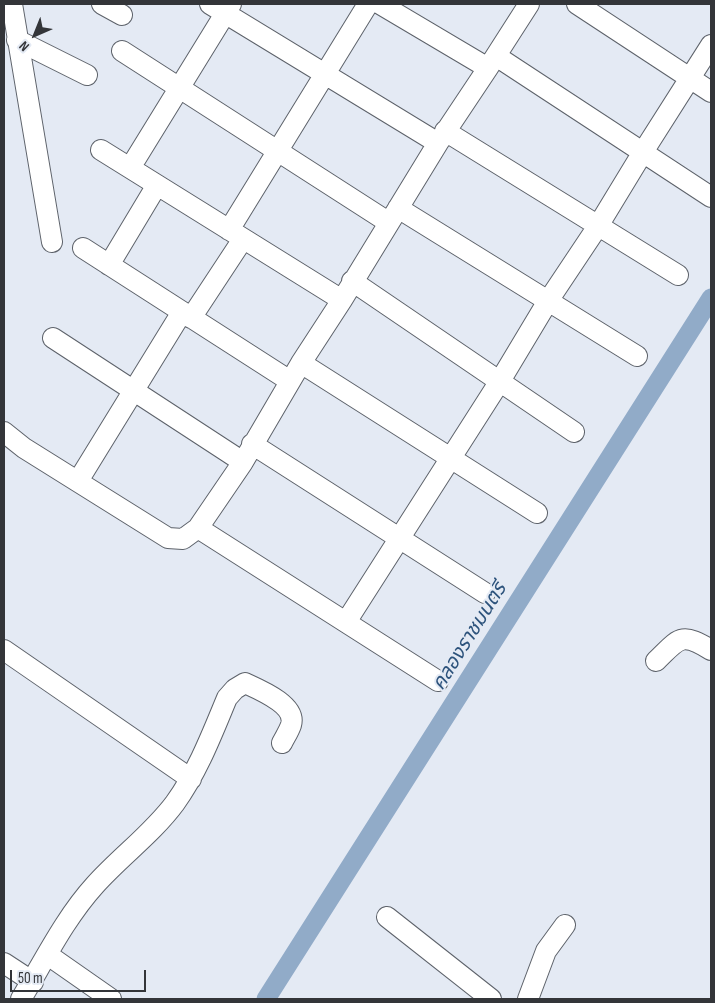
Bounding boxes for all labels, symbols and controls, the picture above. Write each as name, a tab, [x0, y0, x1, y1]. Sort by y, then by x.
north arrow	[10, 10, 60, 60]
text: N	[16, 37, 33, 55]
water label: คลองราชมนตรี	[428, 579, 512, 695]
scale bar	[12, 960, 149, 992]
text: 50 m	[18, 969, 43, 988]

